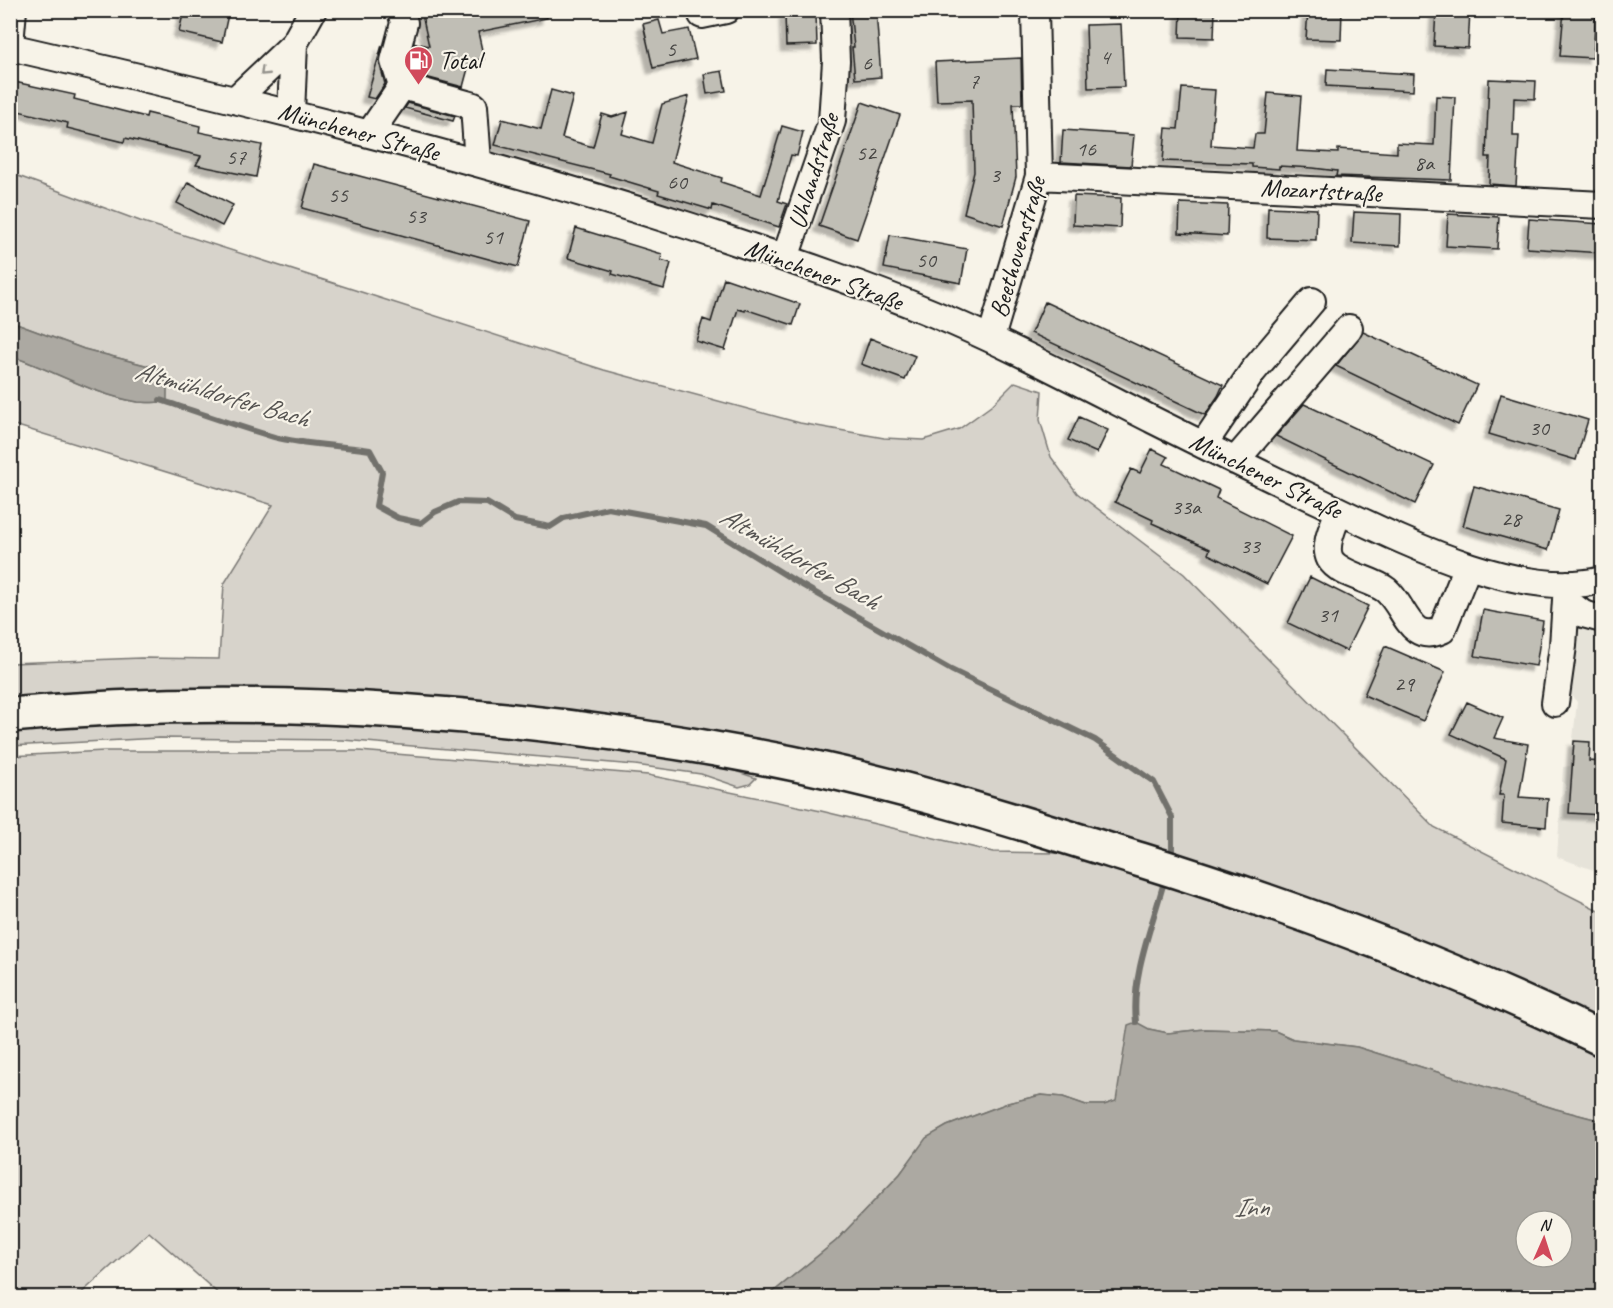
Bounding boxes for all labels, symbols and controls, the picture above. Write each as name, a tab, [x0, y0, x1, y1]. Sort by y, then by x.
house number: 5	[666, 35, 677, 63]
house number: 4	[1100, 43, 1112, 71]
fuel station icon: Total	[402, 44, 434, 86]
place label: Total	[439, 44, 486, 77]
house number: 6	[862, 49, 873, 77]
one-way arrow	[261, 65, 271, 76]
house number: 7	[969, 67, 980, 95]
street label: Münchener Straße	[275, 94, 445, 169]
street label: Uhlandstraße	[780, 107, 847, 233]
house number: 16	[1076, 135, 1097, 163]
house number: 52	[856, 139, 878, 167]
house number: 57	[226, 143, 247, 171]
house number: 8a	[1414, 149, 1435, 177]
house number: 3	[990, 161, 1002, 189]
house number: 60	[667, 168, 689, 196]
street label: Beethovenstraße	[982, 171, 1054, 321]
street label: Mozartstraße	[1260, 171, 1385, 210]
house number: 55	[328, 181, 349, 209]
house number: 53	[406, 202, 428, 230]
house number: 51	[483, 223, 504, 251]
street label: Münchener Straße	[741, 231, 910, 319]
house number: 50	[916, 246, 938, 274]
water label: Altmühldorfer Bach	[131, 353, 314, 435]
house number: 30	[1529, 414, 1551, 442]
street label: Münchener Straße	[1184, 424, 1350, 528]
house number: 33a	[1171, 493, 1202, 521]
water label: Altmühldorfer Bach	[714, 499, 887, 618]
house number: 28	[1501, 505, 1523, 533]
house number: 33	[1240, 532, 1262, 560]
house number: 31	[1318, 601, 1339, 629]
house number: 29	[1394, 670, 1416, 698]
water label: Inn	[1233, 1189, 1272, 1225]
north arrow	[1514, 1209, 1574, 1269]
text: N	[1539, 1215, 1553, 1235]

